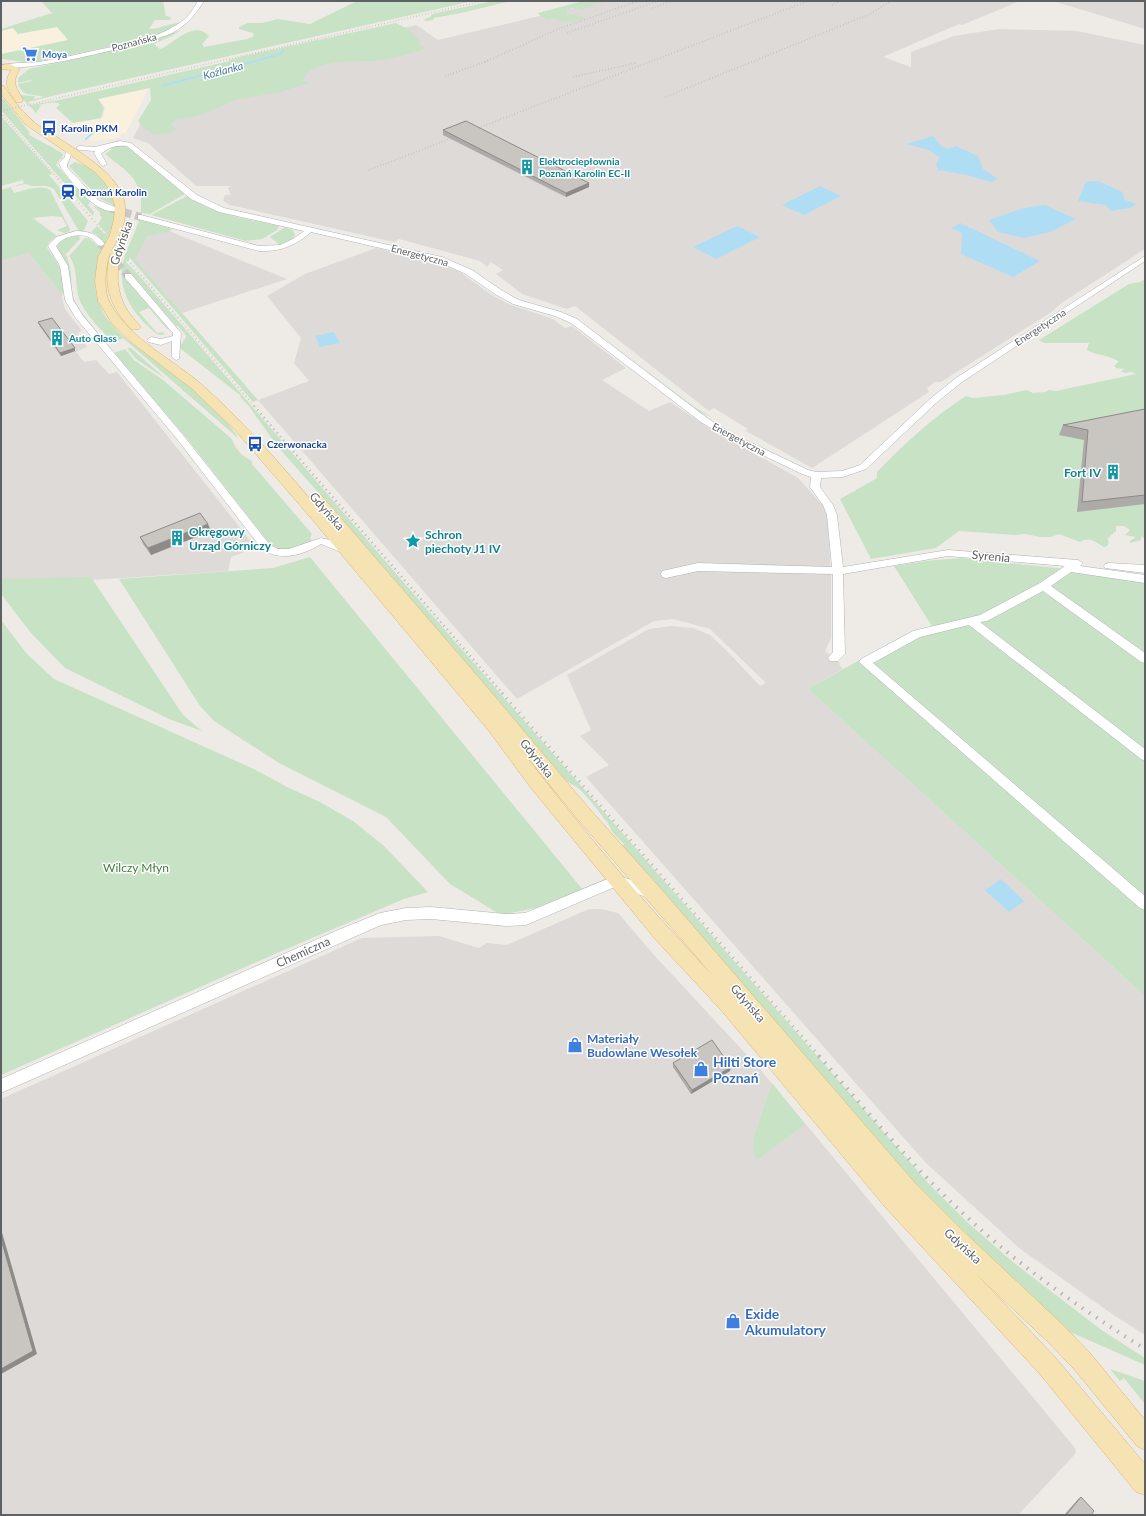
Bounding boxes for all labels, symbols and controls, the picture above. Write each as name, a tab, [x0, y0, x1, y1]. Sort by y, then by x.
street label: Poznańska	[110, 30, 158, 54]
supermarket icon: Moya	[21, 45, 39, 63]
place label: Moya	[42, 48, 67, 60]
water label: Koźlanka	[201, 58, 245, 82]
bus stop icon: Karolin PKM	[40, 119, 58, 137]
place label: Karolin PKM	[61, 122, 118, 134]
place label: Elektrociepłownia Poznań Karolin EC-II	[539, 155, 630, 179]
building icon: Elektrociepłownia Poznań Karolin EC-II	[518, 158, 536, 176]
station icon: Poznań Karolin	[59, 183, 77, 201]
place label: Poznań Karolin	[80, 186, 147, 198]
street label: Gdyńska	[106, 219, 136, 267]
street label: Energetyczna	[390, 242, 450, 268]
street label: Energetyczna	[1012, 306, 1068, 348]
building icon: Auto Glass	[48, 329, 66, 347]
place label: Auto Glass	[68, 332, 118, 344]
street label: Energetyczna	[710, 420, 768, 458]
bus stop icon: Czerwonacka	[246, 435, 264, 453]
place label: Czerwonacka	[267, 438, 327, 450]
building icon: Fort IV	[1104, 463, 1122, 481]
place label: Fort IV	[1064, 465, 1102, 480]
street label: Gdyńska	[306, 489, 348, 533]
place label: Okręgowy Urząd Górniczy	[189, 524, 272, 553]
place label: Schron piechoty J1 IV	[425, 527, 501, 556]
building icon: Okręgowy Urząd Górniczy	[168, 529, 186, 547]
place icon: Schron piechoty J1 IV	[404, 532, 422, 550]
street label: Syrenia	[971, 547, 1011, 565]
street label: Gdyńska	[517, 736, 557, 780]
park label: Wilczy Młyn	[103, 860, 169, 875]
street label: Chemiczna	[274, 933, 332, 971]
street label: Gdyńska	[727, 981, 769, 1025]
place label: Materiały Budowlane Wesołek	[587, 1031, 698, 1060]
shop icon: Materiały Budowlane Wesołek	[566, 1036, 584, 1054]
place label: Hilti Store Poznań	[713, 1053, 777, 1086]
shop icon: Hilti Store Poznań	[692, 1060, 710, 1078]
street label: Gdyńska	[941, 1225, 985, 1267]
place label: Exide Akumulatory	[744, 1305, 827, 1338]
shop icon: Exide Akumulatory	[724, 1312, 742, 1330]

